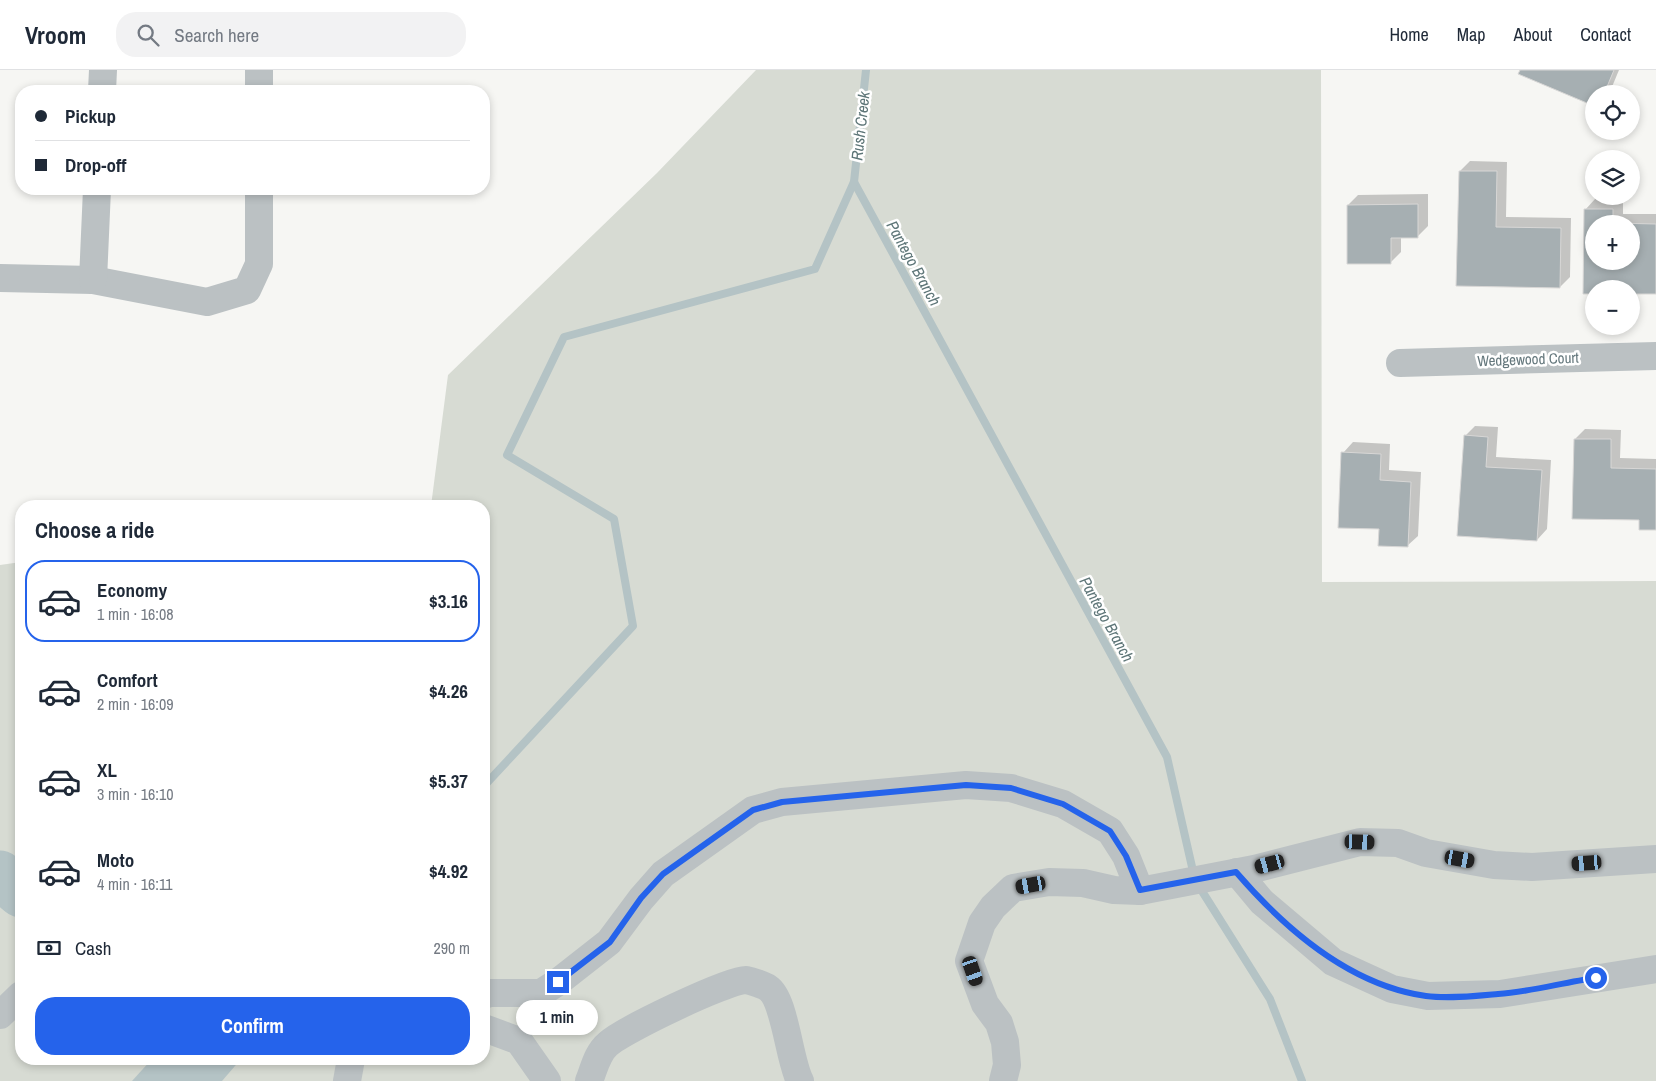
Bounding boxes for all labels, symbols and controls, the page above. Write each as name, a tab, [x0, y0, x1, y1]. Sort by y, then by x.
search box	[116, 12, 466, 57]
text: Vroom	[25, 19, 86, 51]
icon: search	[134, 21, 162, 49]
text: Search here	[174, 22, 259, 48]
text: Home	[1389, 22, 1429, 47]
text: Map	[1457, 22, 1486, 47]
text: About	[1514, 22, 1552, 47]
text: Contact	[1580, 22, 1631, 47]
map controls	[1585, 85, 1640, 335]
button: locate	[1585, 85, 1640, 140]
water label: Rush Creek	[845, 90, 875, 162]
text: Pickup	[65, 103, 116, 129]
button: layers	[1585, 150, 1640, 205]
text: Drop-off	[65, 152, 126, 178]
button: +	[1585, 215, 1640, 270]
water label: Pantego Branch	[882, 217, 946, 309]
button: −	[1585, 280, 1640, 335]
street label: Wedgewood Court	[1477, 347, 1580, 371]
text: Choose a ride	[35, 515, 154, 545]
water label: Pantego Branch	[1075, 573, 1139, 665]
text: Economy	[97, 577, 167, 603]
icon: car	[37, 579, 82, 624]
text: $3.16	[429, 588, 468, 614]
text: 1 min · 16:08	[97, 603, 174, 625]
text: Comfort	[97, 667, 158, 693]
icon: car	[37, 669, 82, 714]
text: $4.26	[429, 678, 468, 704]
text: 2 min · 16:09	[97, 693, 174, 715]
text: XL	[97, 757, 117, 783]
icon: car	[37, 759, 82, 804]
text: $5.37	[429, 768, 468, 794]
text: 3 min · 16:10	[97, 783, 174, 805]
car	[1344, 834, 1375, 850]
text: Moto	[97, 847, 134, 873]
icon: car	[37, 849, 82, 894]
car	[1443, 849, 1476, 869]
car	[1253, 853, 1286, 875]
car	[1571, 854, 1602, 872]
text: $4.92	[429, 858, 468, 884]
text: 4 min · 16:11	[97, 873, 173, 895]
car	[1014, 875, 1047, 895]
icon: cash	[35, 934, 63, 962]
text: Cash	[75, 935, 111, 961]
text: 290 m	[434, 937, 470, 959]
car	[961, 954, 984, 988]
route start	[1585, 967, 1607, 989]
route end	[547, 971, 569, 993]
button: Confirm	[35, 997, 470, 1055]
callout: 1 min	[517, 1000, 599, 1034]
text: 1 min	[540, 1006, 574, 1028]

